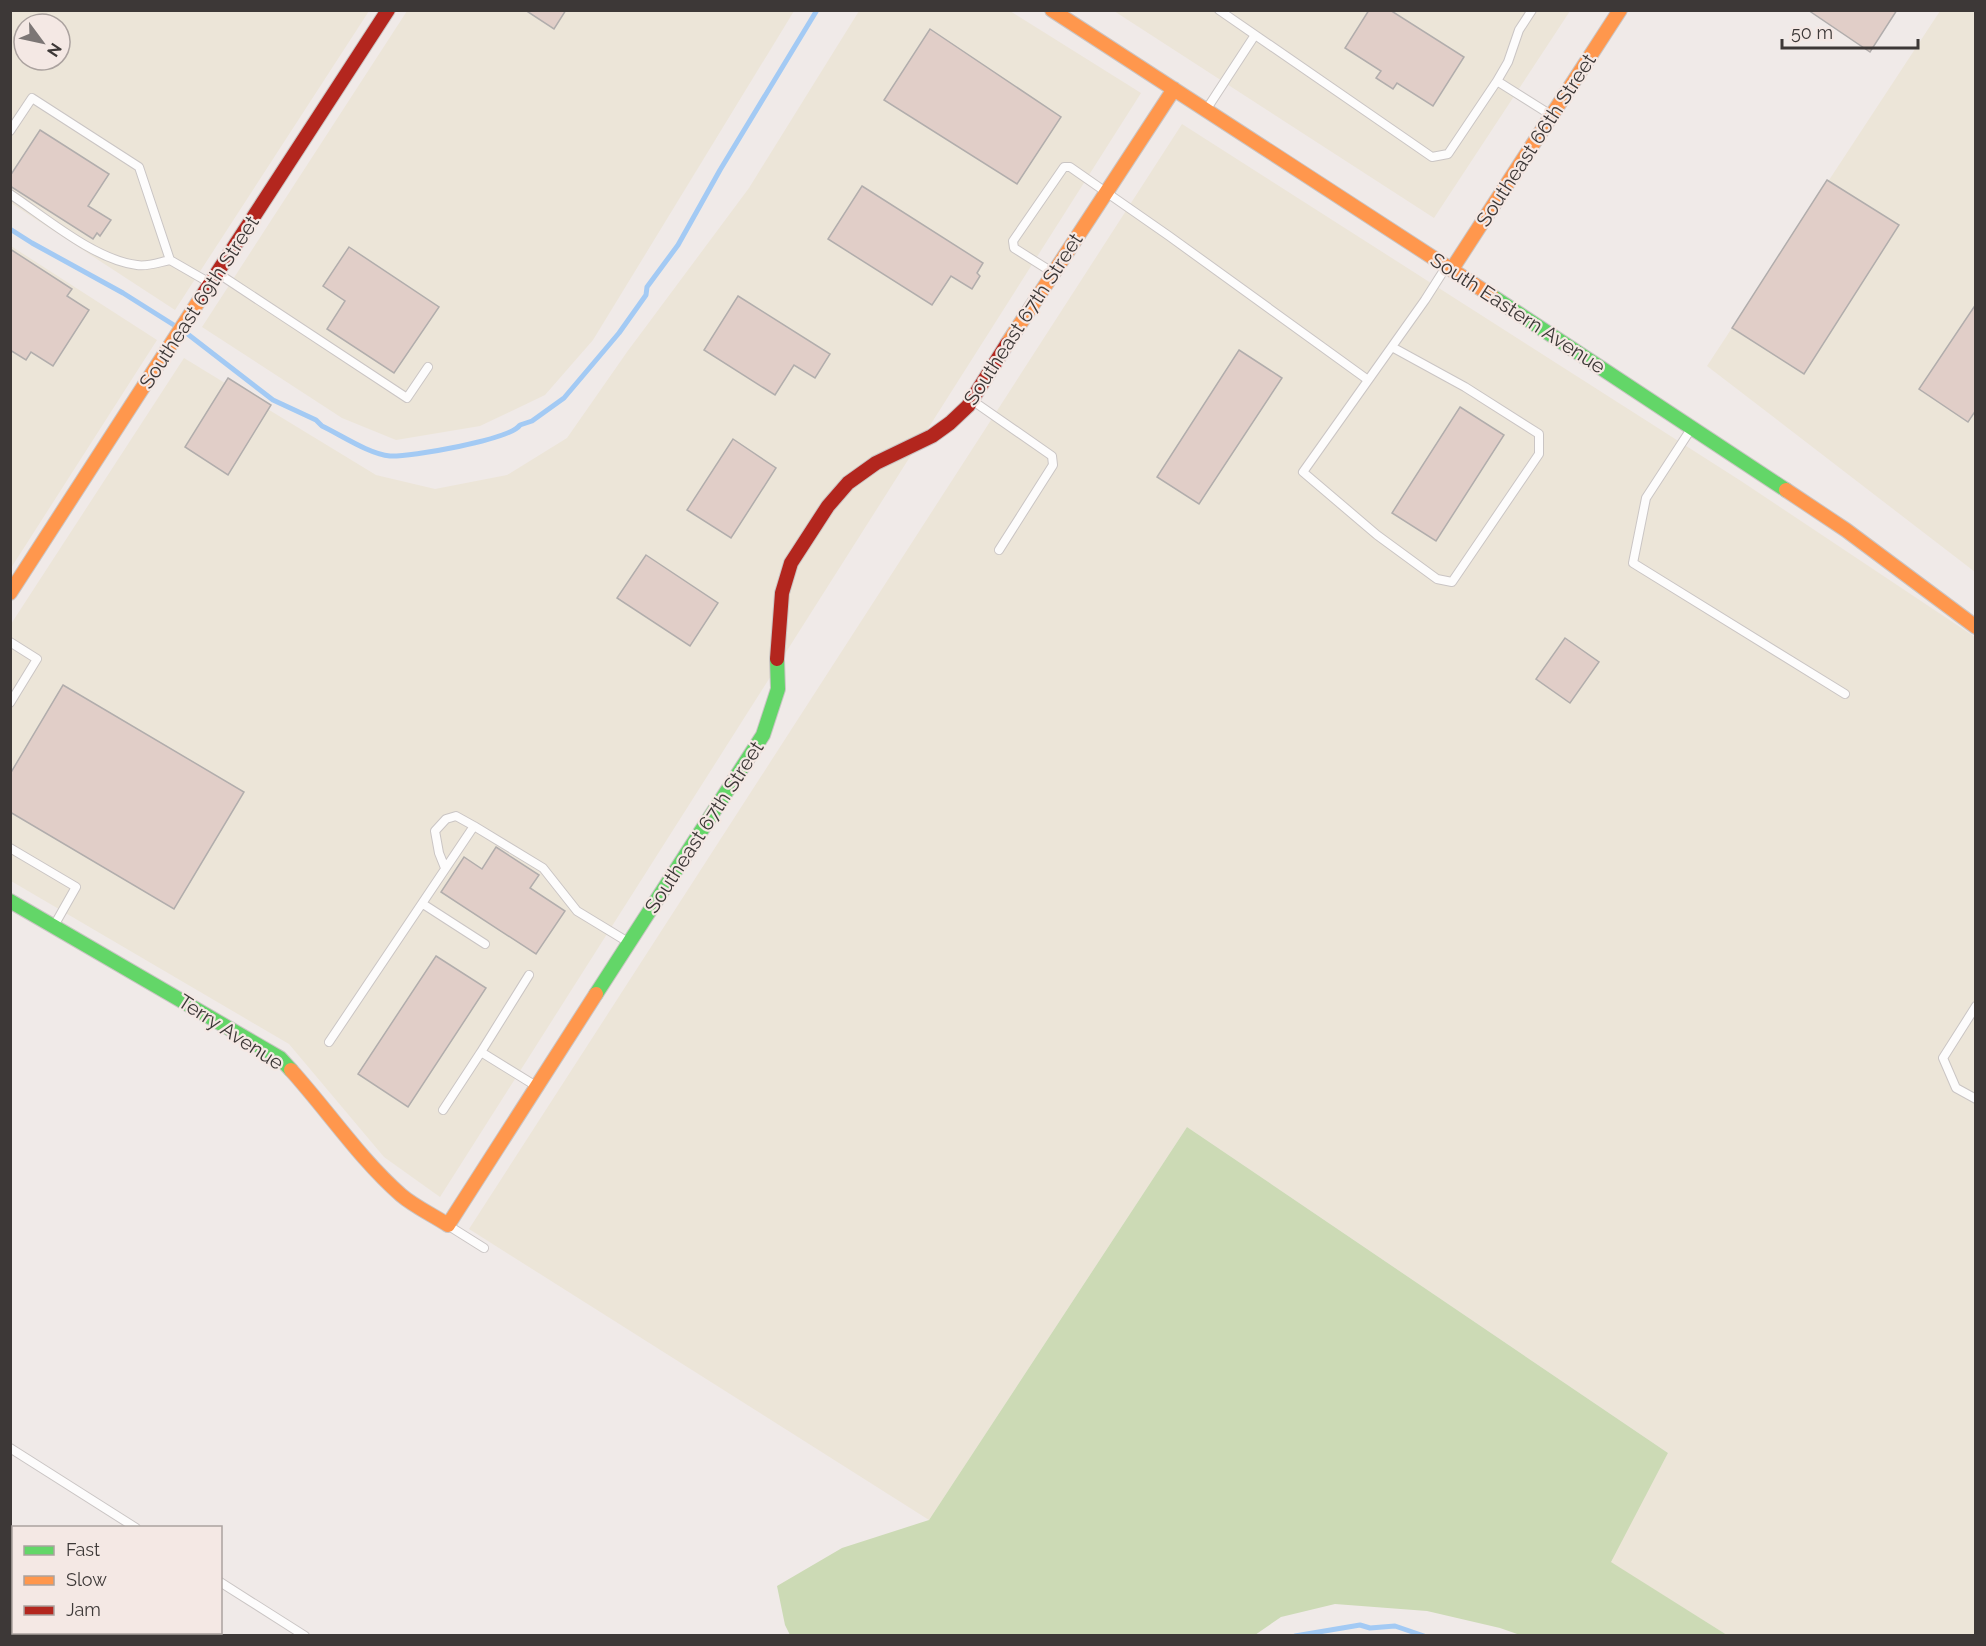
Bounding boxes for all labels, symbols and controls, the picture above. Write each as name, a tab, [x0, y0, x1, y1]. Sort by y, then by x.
north arrow	[12, 12, 72, 72]
scale bar	[1782, 12, 1918, 50]
text: 50 m	[1791, 22, 1833, 43]
text: N	[43, 40, 65, 60]
street label: Southeast 66th Street	[1471, 49, 1601, 231]
street label: Southeast 69th Street	[134, 211, 264, 393]
street label: Southeast 67th Street	[958, 228, 1088, 409]
street label: South Eastern Avenue	[1426, 247, 1610, 379]
street label: Southeast 67th Street	[639, 736, 769, 917]
street label: Terry Avenue	[174, 989, 288, 1075]
legend	[12, 1526, 222, 1634]
text: Fast	[66, 1539, 100, 1560]
text: Slow	[66, 1569, 107, 1590]
text: Jam	[66, 1599, 101, 1620]

